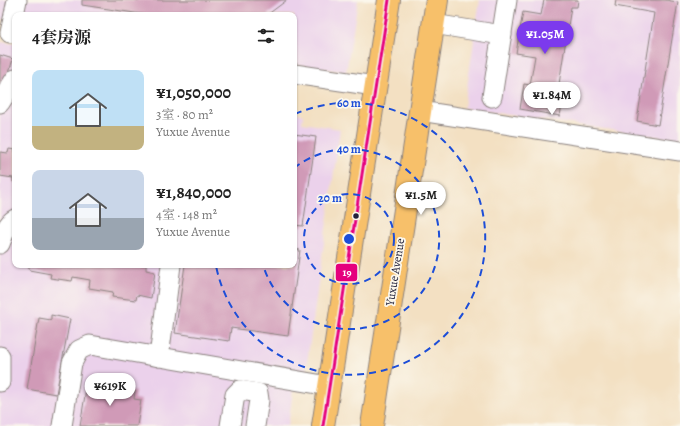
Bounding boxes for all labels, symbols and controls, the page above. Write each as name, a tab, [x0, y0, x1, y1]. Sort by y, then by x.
pin: ¥1.05M	[512, 21, 578, 55]
icon: filters	[255, 25, 277, 47]
text: ¥1.05M	[526, 25, 564, 42]
text: 4套房源	[32, 26, 91, 49]
text: ¥1,050,000	[156, 81, 231, 104]
pin: ¥1.84M	[519, 82, 585, 116]
icon: home	[64, 86, 112, 134]
text: ¥1.84M	[533, 86, 571, 103]
text: 60 m	[337, 95, 361, 111]
text: 3室 · 80 m²	[156, 106, 213, 123]
text: Yuxue Avenue	[156, 123, 230, 140]
text: 40 m	[337, 141, 361, 157]
text: ¥1,840,000	[156, 181, 231, 204]
pin: ¥1.5M	[393, 182, 449, 216]
icon: home	[64, 186, 112, 234]
text: ¥1.5M	[405, 186, 437, 203]
text: 20 m	[318, 190, 342, 206]
text: 4室 · 148 m²	[156, 206, 217, 223]
unlabelled marker	[351, 211, 361, 221]
text: Yuxue Avenue	[156, 223, 230, 240]
centre of rings	[342, 232, 356, 246]
street label: Yuxue Avenue	[382, 237, 408, 308]
line badge: 19	[335, 263, 358, 282]
text: 19	[342, 265, 352, 280]
pin: ¥619K	[82, 373, 138, 407]
text: ¥619K	[94, 377, 126, 394]

